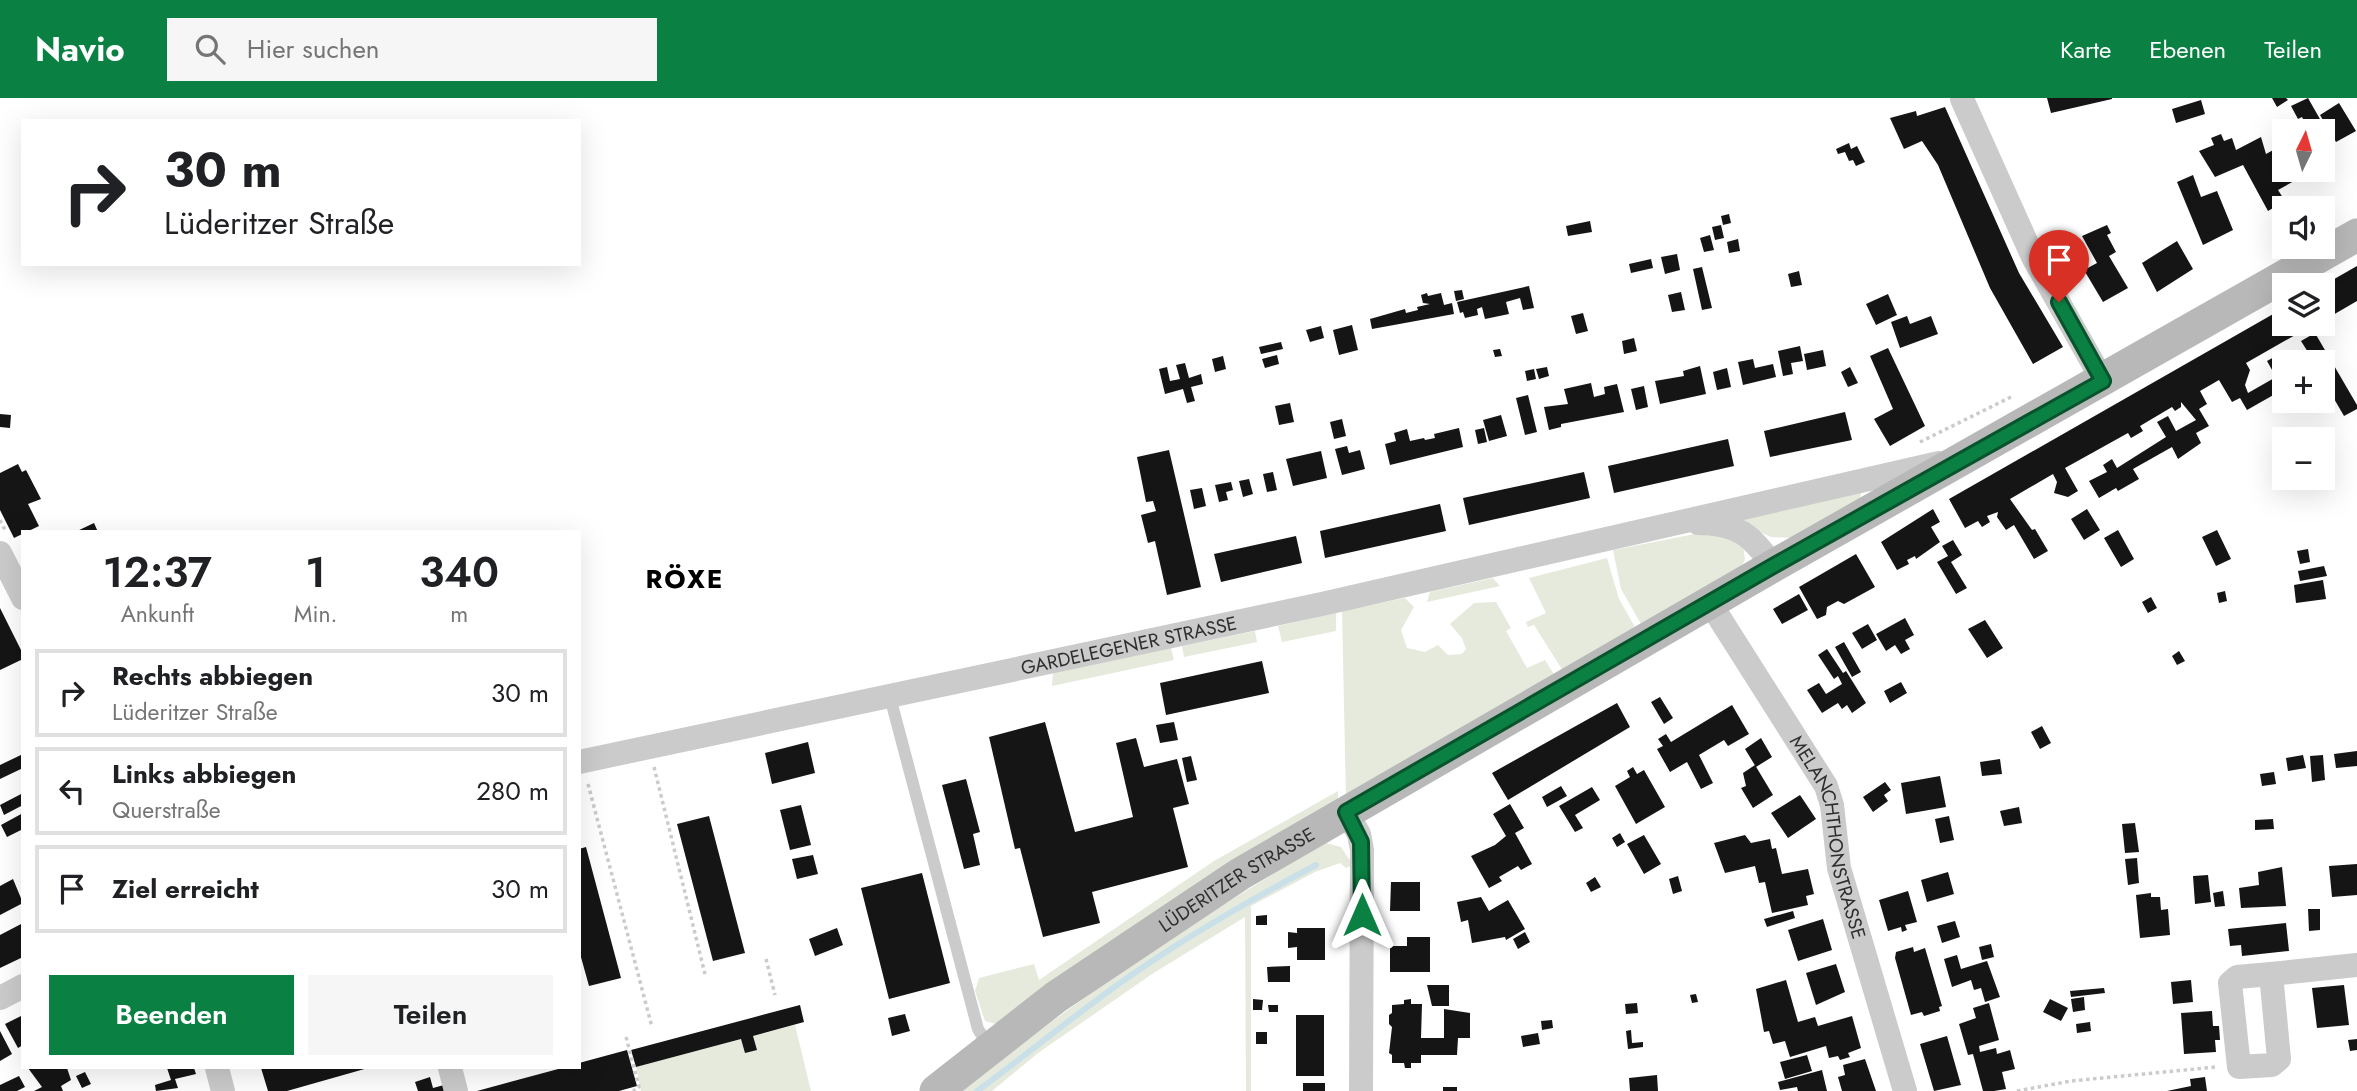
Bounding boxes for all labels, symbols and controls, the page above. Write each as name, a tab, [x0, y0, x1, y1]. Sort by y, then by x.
search box	[167, 18, 657, 81]
text: Navio	[35, 26, 125, 73]
icon: search	[191, 30, 229, 68]
text: Hier suchen	[247, 30, 380, 68]
text: Karte	[2060, 32, 2111, 67]
text: Ebenen	[2149, 32, 2226, 67]
text: Teilen	[2264, 32, 2322, 67]
north arrow	[2272, 119, 2334, 182]
map controls	[2272, 119, 2335, 490]
text: 30 m	[164, 135, 282, 205]
icon: right	[49, 147, 140, 238]
button: sound	[2272, 196, 2335, 259]
text: Lüderitzer Straße	[164, 200, 394, 246]
pin	[2029, 230, 2089, 302]
icon: arrive	[2040, 241, 2078, 279]
button: layers	[2272, 273, 2335, 336]
button: +	[2272, 350, 2335, 413]
button: −	[2272, 427, 2335, 490]
text: 12:37	[103, 542, 212, 603]
text: 1	[305, 542, 326, 603]
text: 340	[419, 542, 499, 603]
district label: RÖXE	[646, 560, 724, 598]
text: Ankunft	[121, 597, 194, 631]
text: Min.	[294, 597, 337, 631]
text: m	[450, 597, 468, 631]
street label: GARDELEGENER STRASSE	[1018, 609, 1239, 681]
text: Rechts abbiegen	[112, 657, 313, 695]
icon: right	[53, 674, 91, 712]
text: 30 m	[491, 674, 549, 712]
text: Lüderitzer Straße	[112, 695, 278, 729]
street label: MELANCHTHONSTRASSE	[1784, 730, 1873, 942]
text: Links abbiegen	[112, 755, 296, 793]
icon: left	[53, 772, 91, 810]
text: 280 m	[476, 772, 549, 810]
text: Querstraße	[112, 793, 221, 827]
street label: LÜDERITZER STRASSE	[1153, 820, 1319, 938]
icon: arrive	[53, 870, 91, 908]
text: Ziel erreicht	[112, 870, 259, 908]
text: 30 m	[491, 870, 549, 908]
position arrow	[1325, 878, 1399, 952]
button: Beenden	[49, 975, 294, 1055]
button: Teilen	[308, 975, 553, 1055]

